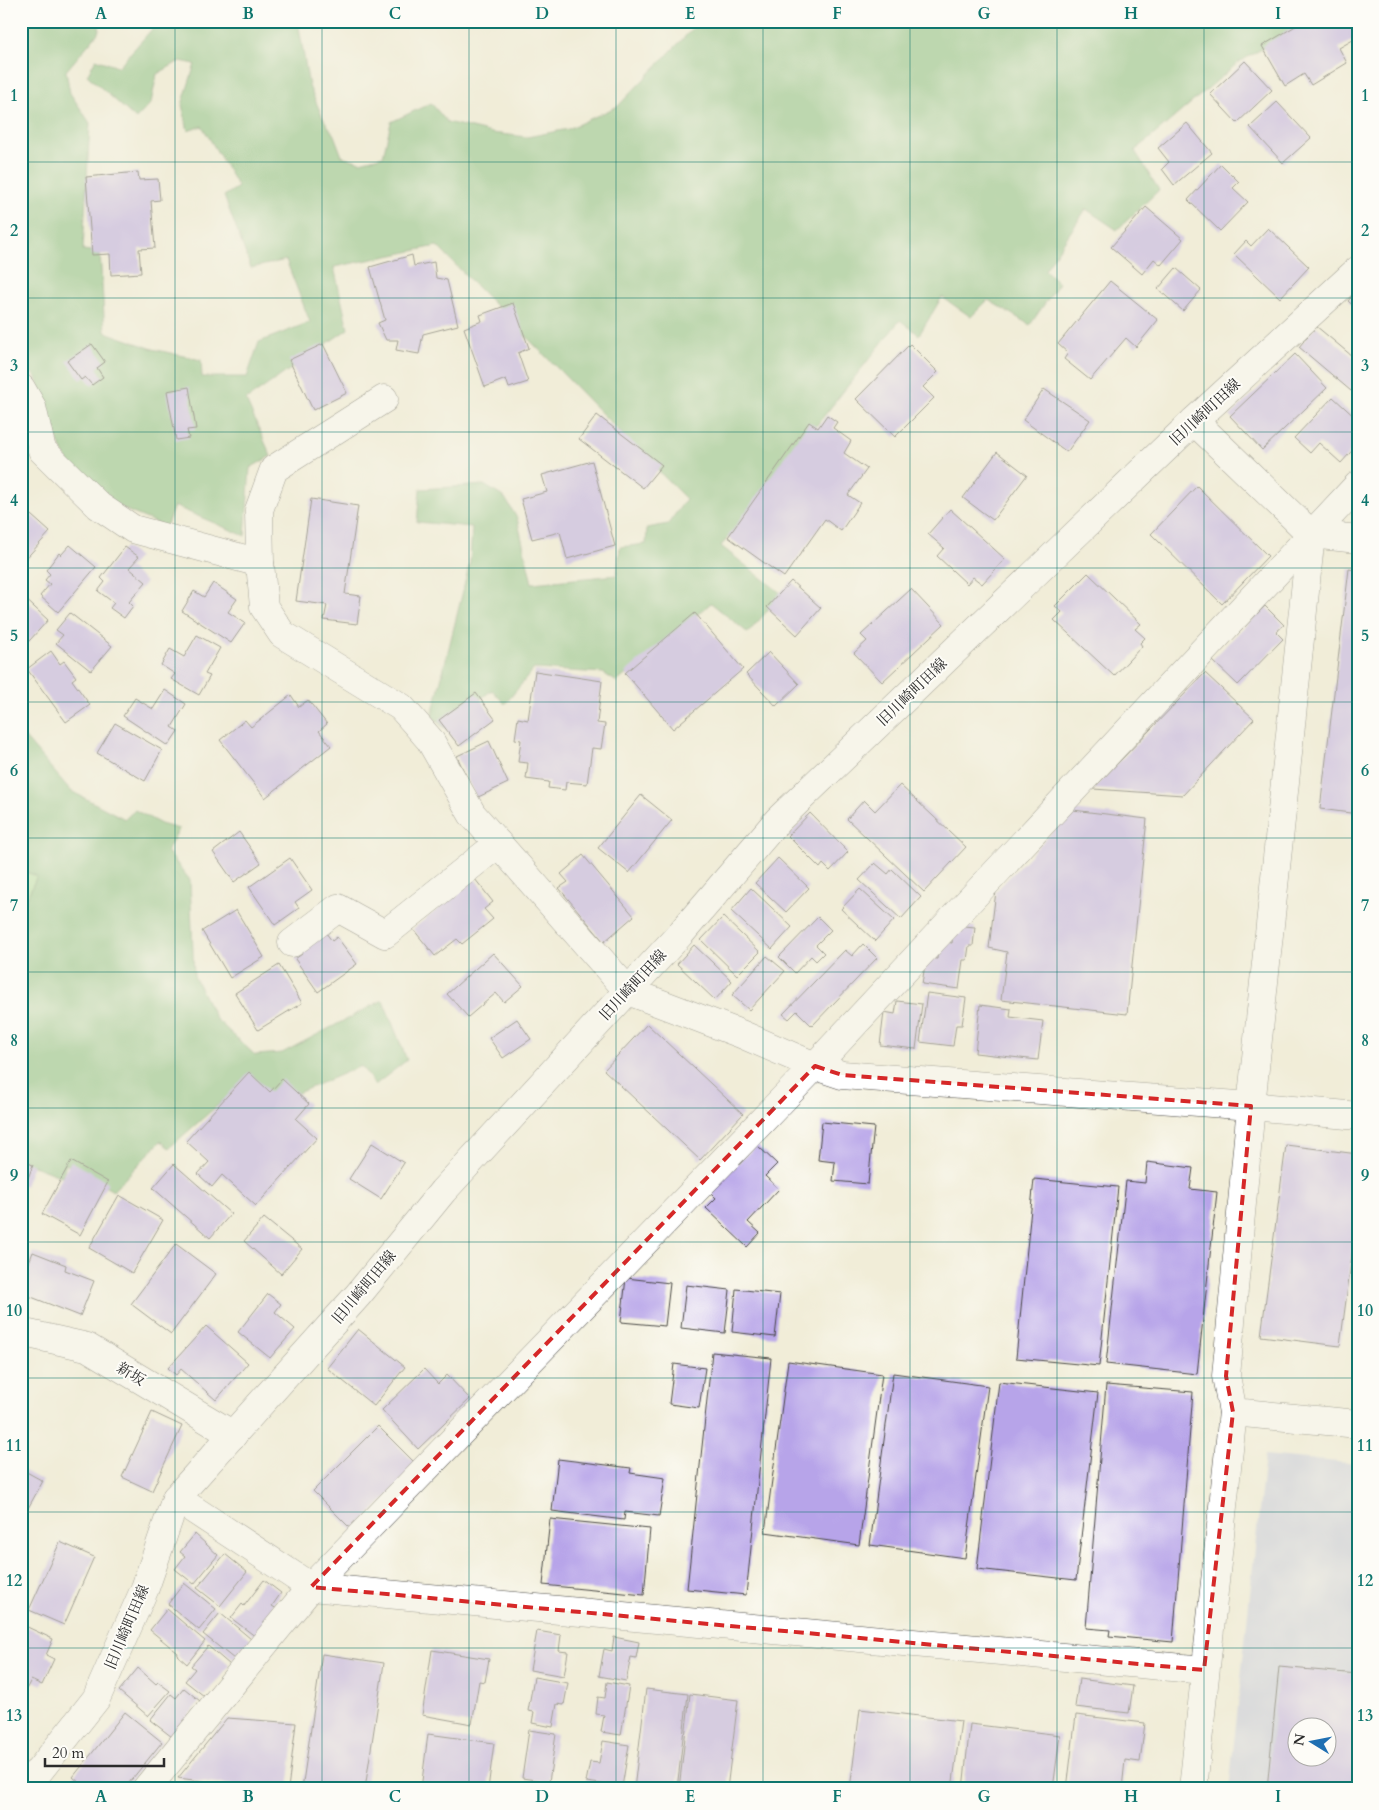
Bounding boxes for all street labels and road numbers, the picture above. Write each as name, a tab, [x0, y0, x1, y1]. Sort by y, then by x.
street label: 旧川崎町田線	[1165, 374, 1245, 450]
street label: 旧川崎町田線	[873, 654, 951, 730]
street label: 旧川崎町田線	[595, 945, 671, 1025]
street label: 旧川崎町田線	[327, 1246, 401, 1328]
street label: 新坂	[113, 1358, 149, 1390]
street label: 旧川崎町田線	[100, 1582, 154, 1672]

